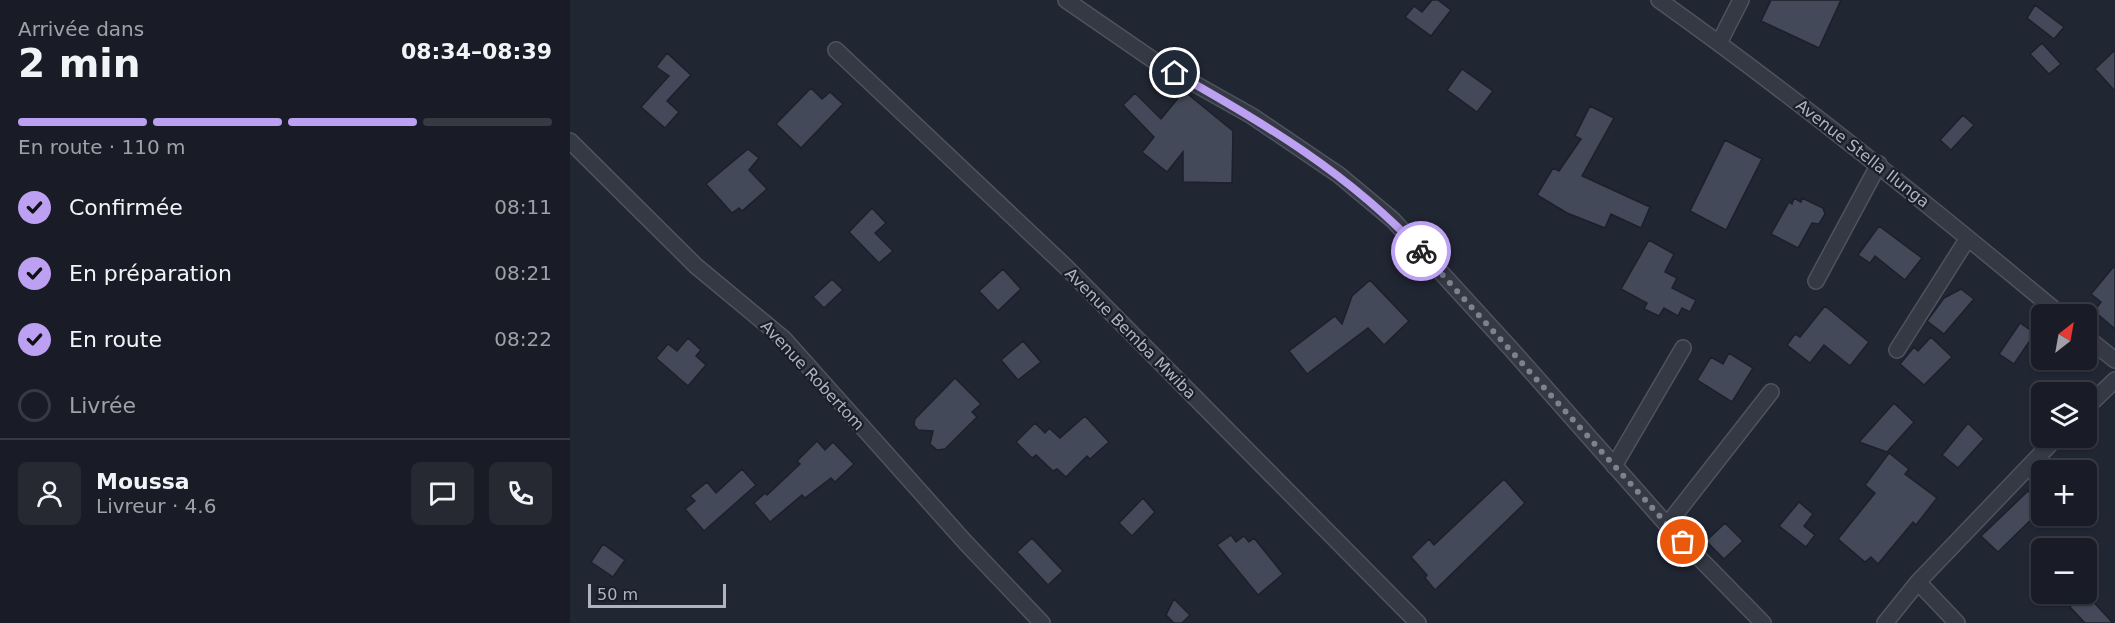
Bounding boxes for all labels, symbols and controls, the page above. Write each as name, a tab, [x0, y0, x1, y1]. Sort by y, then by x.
text: Arrivée dans	[18, 17, 144, 41]
text: 08:34–08:39	[401, 39, 552, 64]
text: 2 min	[18, 41, 140, 86]
pin	[1149, 47, 1200, 98]
icon: home	[1158, 56, 1191, 89]
street label: Avenue Stella Ilunga	[1792, 95, 1933, 211]
text: En route · 110 m	[18, 135, 186, 159]
icon: check	[18, 191, 51, 224]
text: Confirmée	[69, 195, 183, 220]
text: 08:11	[494, 195, 552, 219]
courier	[1391, 221, 1451, 281]
icon: bike	[1405, 235, 1438, 268]
icon: check	[18, 257, 51, 290]
text: En préparation	[69, 261, 232, 286]
text: 08:21	[494, 261, 552, 285]
street label: Avenue Bemba Mwiba	[1061, 264, 1200, 403]
north arrow	[2031, 304, 2097, 370]
map controls	[2031, 304, 2097, 604]
street label: Avenue Robertom	[757, 317, 868, 434]
icon: check	[18, 323, 51, 356]
text: En route	[69, 327, 162, 352]
text: 08:22	[494, 327, 552, 351]
button: layers	[2031, 382, 2097, 448]
text: Livrée	[69, 393, 136, 418]
button: +	[2031, 460, 2097, 526]
button: person	[18, 462, 81, 525]
button: chat	[411, 462, 474, 525]
button: phone	[489, 462, 552, 525]
text: Moussa	[96, 469, 190, 494]
text: Livreur · 4.6	[96, 494, 216, 518]
pin	[1657, 516, 1708, 567]
icon: bag	[1666, 525, 1699, 558]
button: −	[2031, 538, 2097, 604]
scale bar	[588, 581, 726, 608]
text: 50 m	[597, 585, 638, 604]

